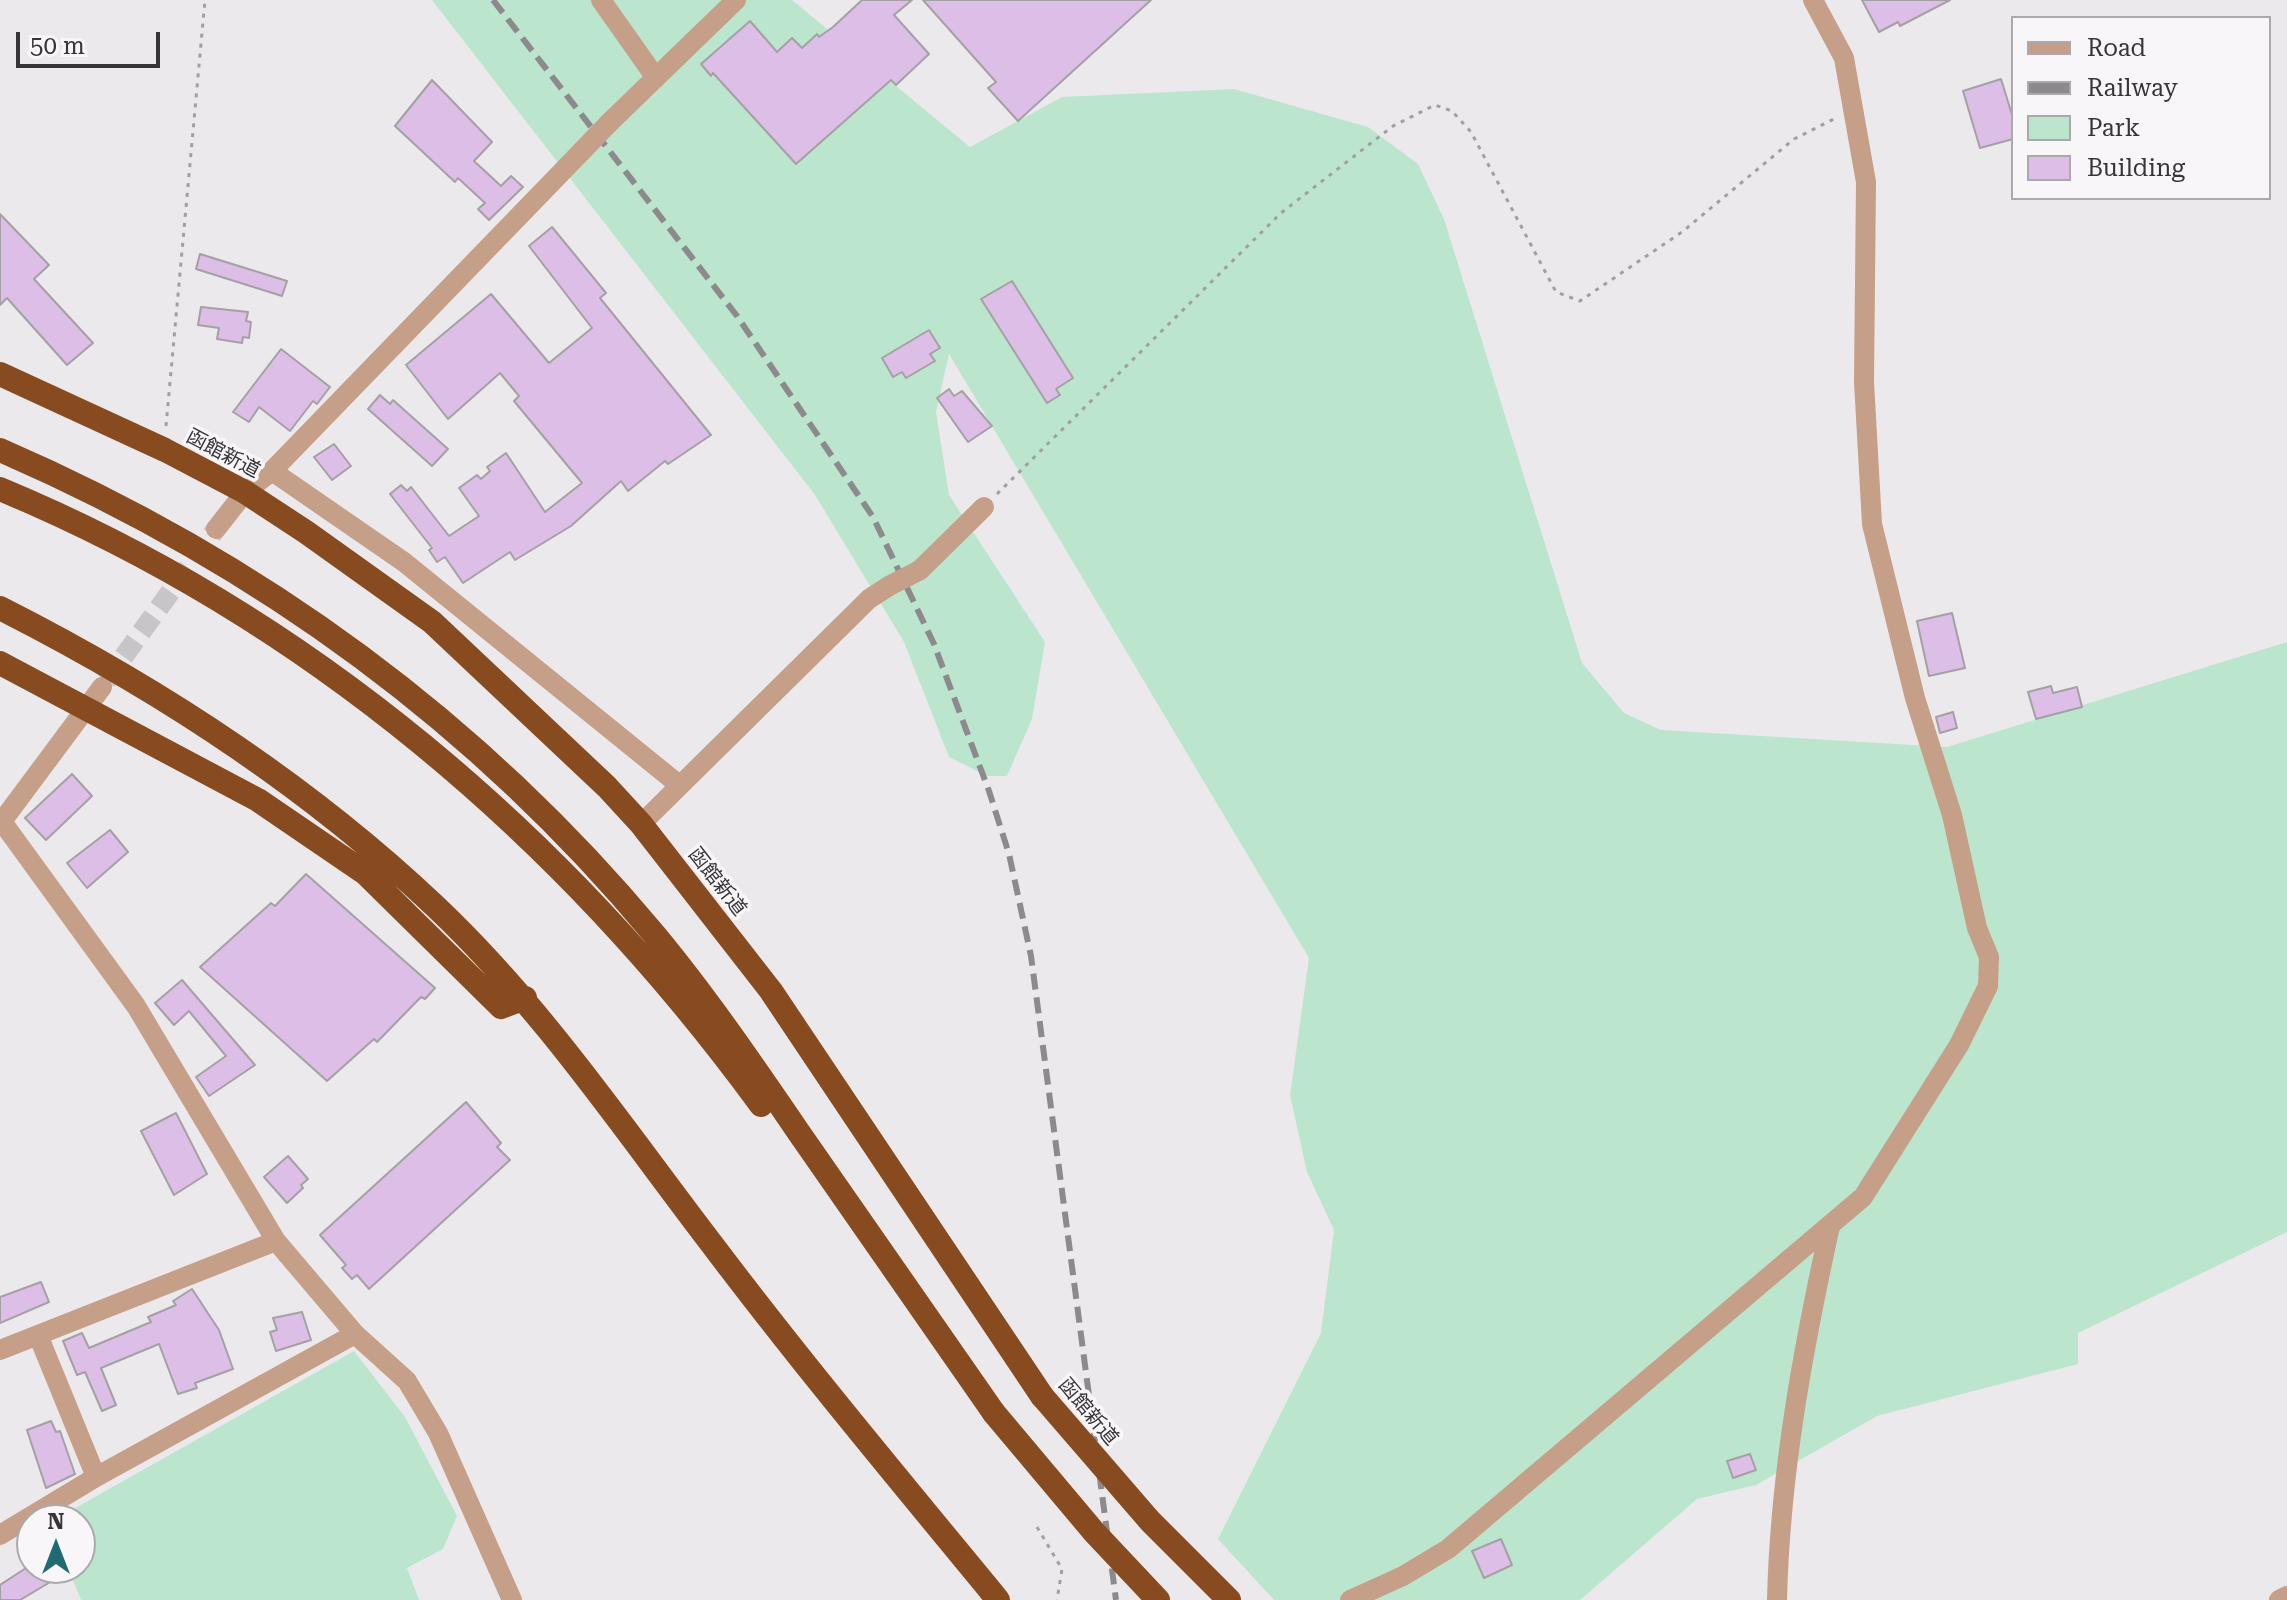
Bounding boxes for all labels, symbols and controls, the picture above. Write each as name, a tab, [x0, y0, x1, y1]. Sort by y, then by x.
scale bar	[20, 16, 164, 66]
legend	[2011, 16, 2271, 200]
text: 50 m	[30, 32, 85, 60]
text: Road	[2087, 34, 2146, 62]
text: Railway	[2087, 74, 2178, 102]
text: Park	[2087, 114, 2140, 142]
text: Building	[2087, 154, 2185, 182]
street label: 函館新道	[182, 425, 264, 483]
street label: 函館新道	[683, 843, 751, 921]
street label: 函館新道	[1053, 1374, 1123, 1450]
north arrow	[16, 1504, 96, 1584]
text: N	[48, 1509, 64, 1534]

